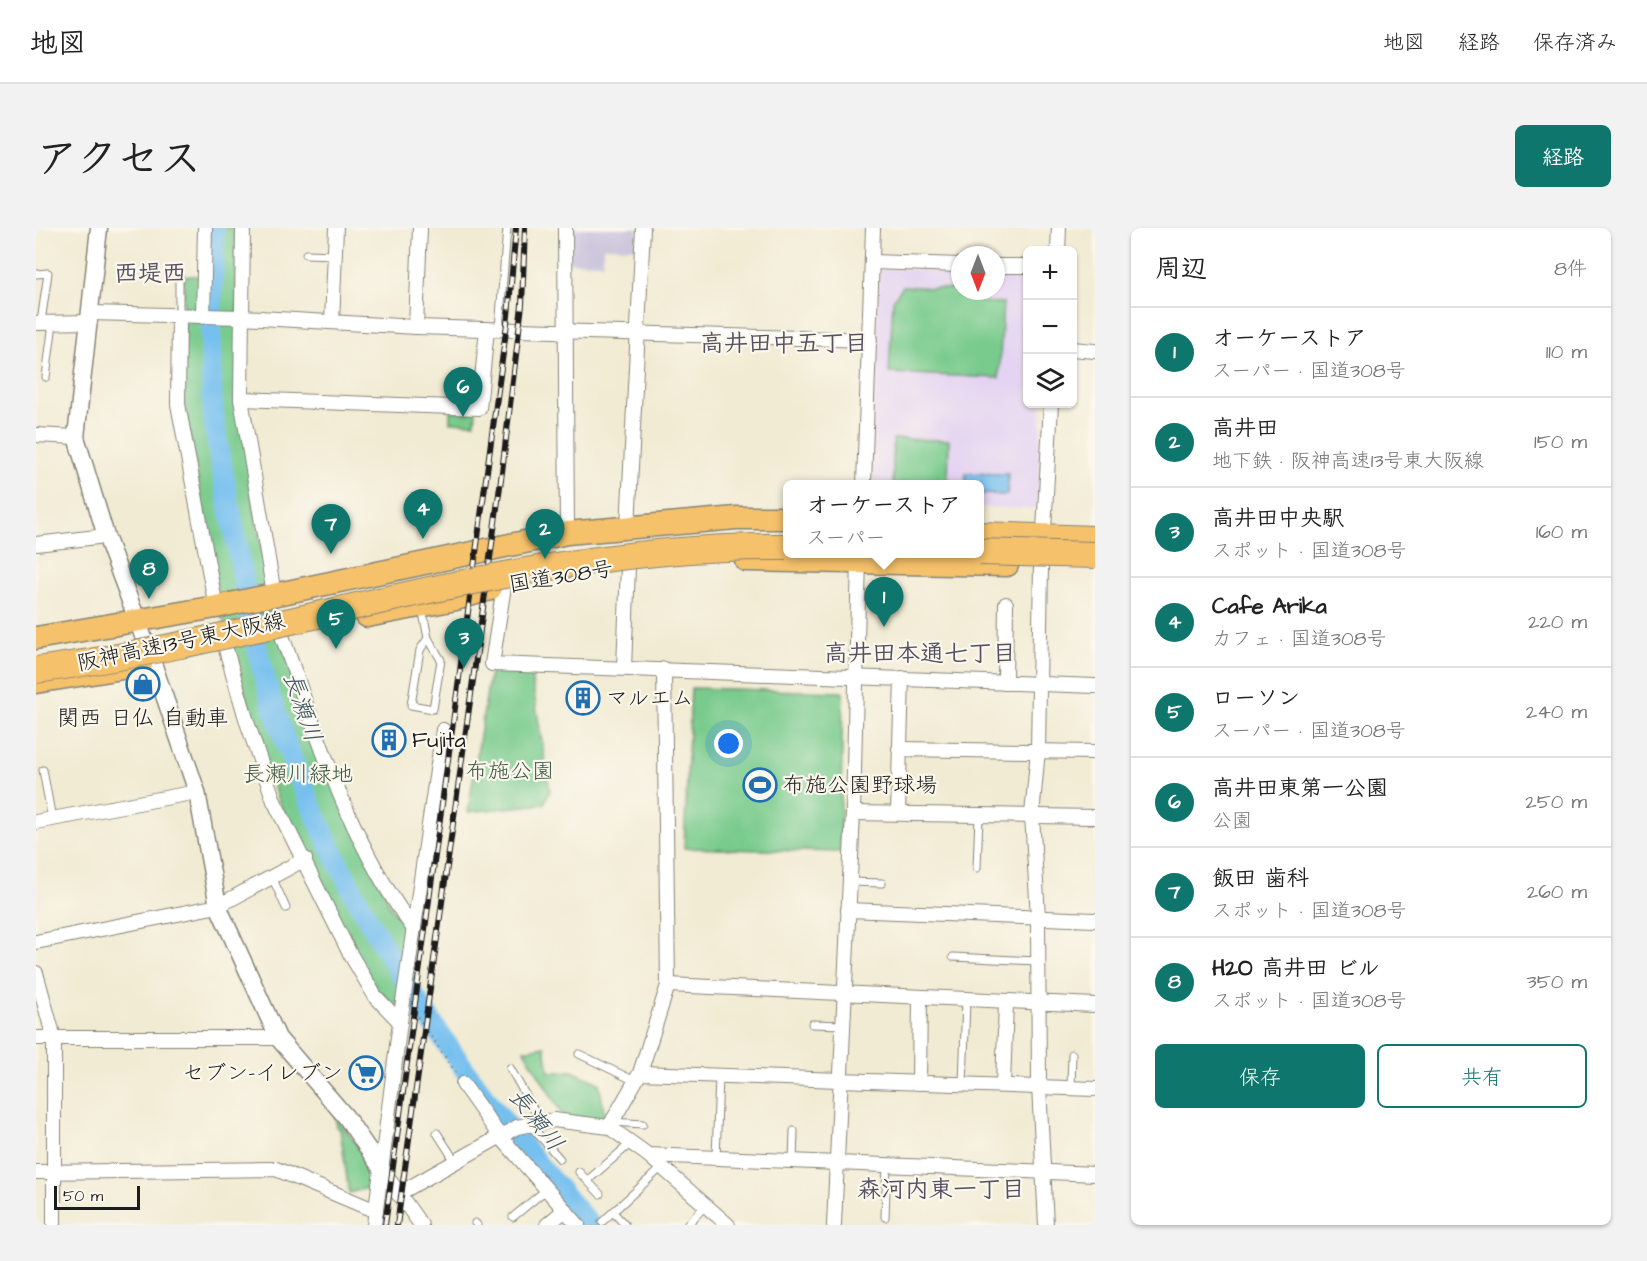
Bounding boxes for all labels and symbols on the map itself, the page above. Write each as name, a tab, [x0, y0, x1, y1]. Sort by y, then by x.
north arrow	[951, 246, 1005, 300]
district label: 西堤西	[114, 257, 186, 291]
district label: 高井田中五丁目	[700, 327, 868, 361]
pin: 6	[444, 368, 482, 417]
pin: 4	[404, 490, 442, 539]
pin: 7	[312, 504, 350, 554]
pin: 2	[526, 510, 564, 559]
pin: 8	[130, 550, 168, 599]
street label: 国道308号	[507, 553, 615, 601]
pin: 1	[864, 578, 904, 627]
pin: 5	[316, 600, 356, 649]
street label: 阪神高速13号東大阪線	[74, 605, 288, 679]
pin: 3	[444, 618, 484, 668]
district label: 高井田本通七丁目	[824, 637, 1016, 671]
shop icon: 関西 日仏 自動車	[125, 666, 161, 702]
water label: 長瀬川	[274, 667, 330, 747]
building icon: マルエム	[565, 680, 601, 716]
place label: マルエム	[606, 683, 694, 714]
place label: 関西 日仏 自動車	[57, 703, 229, 734]
building icon: Fujita	[371, 722, 407, 758]
place label: Fujita	[412, 725, 466, 756]
your location	[714, 729, 743, 758]
park label: 布施公園	[466, 756, 554, 787]
park label: 長瀬川緑地	[243, 759, 353, 790]
sports icon: 布施公園野球場	[742, 767, 778, 803]
place label: 布施公園野球場	[783, 770, 937, 801]
supermarket icon: セブン-イレブン	[348, 1055, 384, 1091]
place label: セブン-イレブン	[182, 1058, 343, 1089]
water label: 長瀬川	[500, 1081, 572, 1159]
district label: 森河内東一丁目	[857, 1173, 1025, 1207]
scale bar	[54, 1183, 140, 1210]

